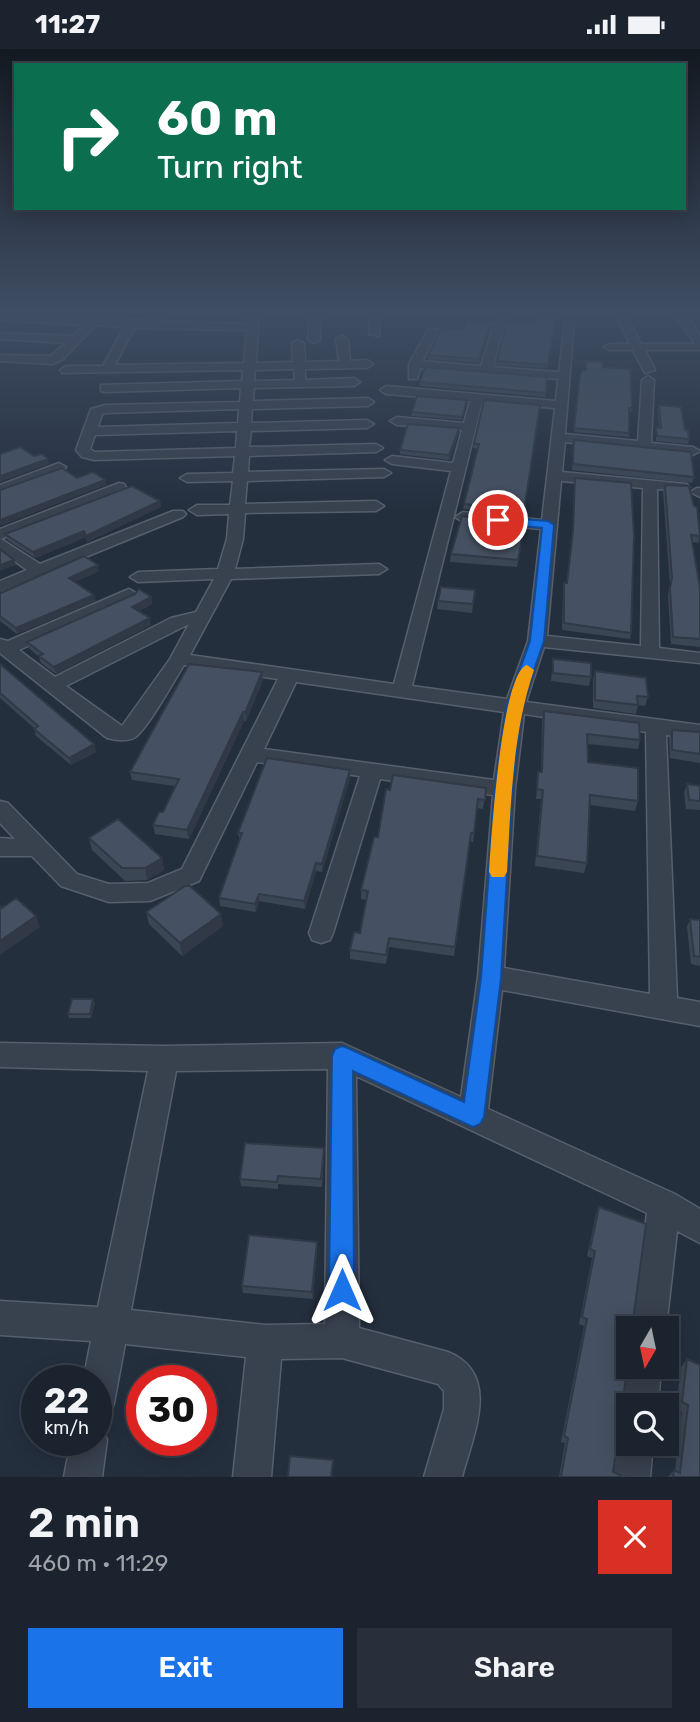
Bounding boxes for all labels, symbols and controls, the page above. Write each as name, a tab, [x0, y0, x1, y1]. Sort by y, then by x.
text: 11:27	[35, 9, 100, 40]
text: 60 m	[157, 89, 278, 147]
icon: right	[42, 91, 133, 182]
text: Turn right	[157, 148, 302, 186]
pin	[468, 490, 528, 550]
icon: arrive	[479, 501, 517, 539]
position arrow	[305, 1253, 379, 1327]
north arrow	[616, 1316, 679, 1379]
map controls	[616, 1316, 679, 1456]
speed limit sign: 30	[126, 1365, 217, 1456]
text: 22	[44, 1380, 89, 1422]
button: search	[616, 1393, 679, 1456]
text: km/h	[44, 1417, 89, 1439]
text: 2 min	[28, 1498, 140, 1548]
button: close	[598, 1500, 672, 1574]
text: 460 m · 11:29	[28, 1549, 168, 1577]
button: Exit	[28, 1628, 343, 1708]
button: Share	[357, 1628, 672, 1708]

